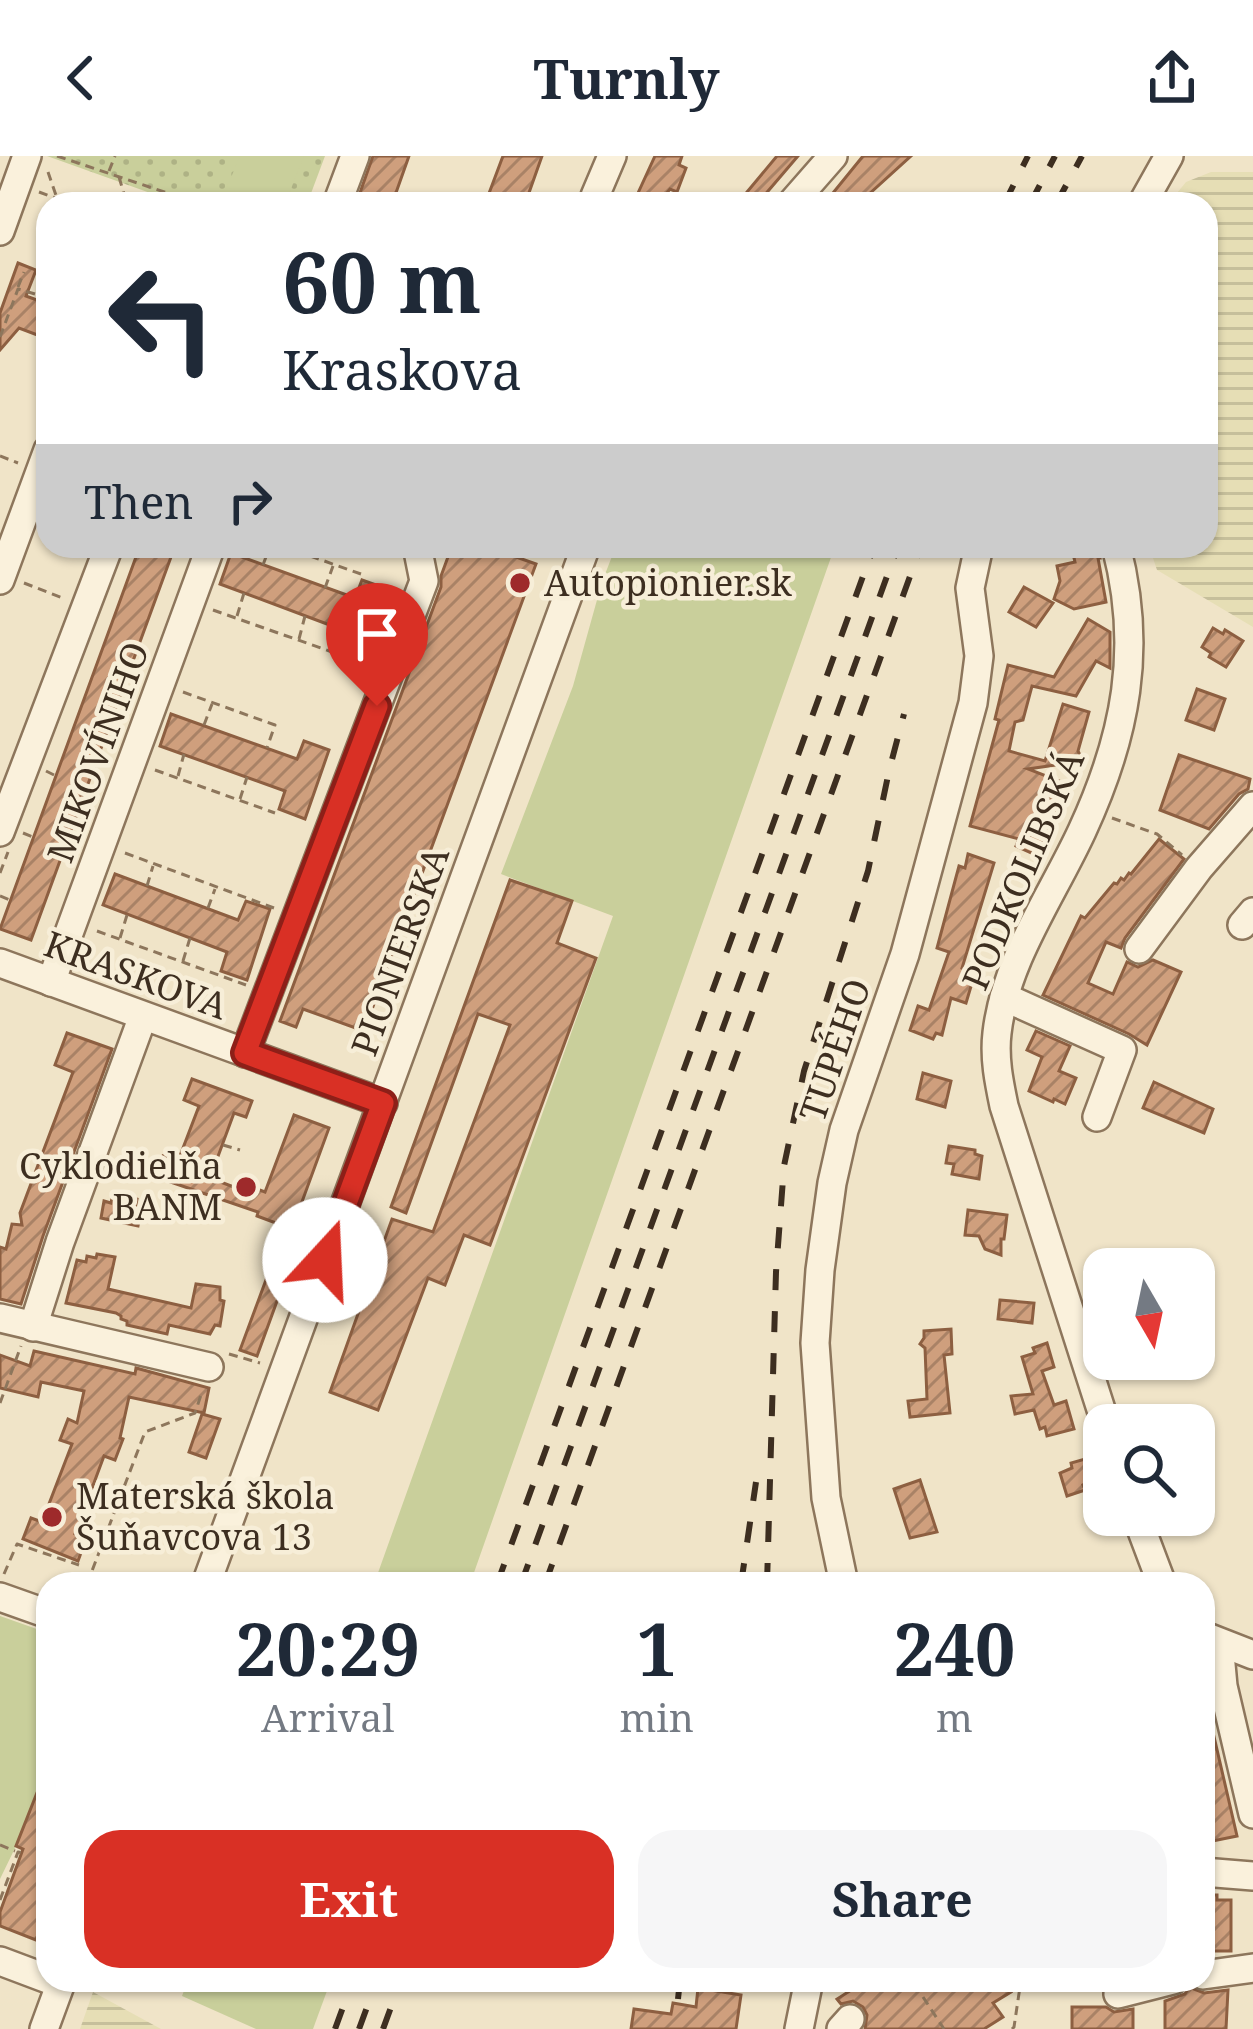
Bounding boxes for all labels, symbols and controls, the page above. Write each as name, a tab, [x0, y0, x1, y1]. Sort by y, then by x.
text: Turnly	[534, 41, 719, 115]
icon: back	[48, 45, 114, 111]
icon: share	[1139, 45, 1205, 111]
text: 60 m	[282, 223, 482, 338]
icon: left	[84, 240, 240, 396]
text: Kraskova	[282, 332, 522, 406]
icon: right	[217, 468, 283, 534]
text: Then	[84, 471, 193, 532]
place label: Autopionier.sk	[544, 558, 793, 607]
marker: Autopionier.sk	[507, 570, 533, 596]
pin	[326, 583, 428, 706]
icon: arrive	[344, 601, 410, 667]
street label: MIKOVÍNIHO	[35, 635, 160, 869]
street label: PODKOLIBSKÁ	[950, 742, 1095, 997]
street label: PIONIERSKA	[339, 839, 460, 1062]
street label: KRASKOVA	[38, 919, 235, 1030]
street label: TUPÉHO	[787, 972, 882, 1127]
place label: Cyklodielňa BANM	[19, 1141, 222, 1231]
marker: Cyklodielňa BANM	[233, 1174, 259, 1200]
position arrow	[262, 1197, 388, 1323]
north arrow	[1083, 1248, 1215, 1380]
map controls	[1083, 1248, 1215, 1536]
button: search	[1083, 1404, 1215, 1536]
place label: Materská škola Šuňavcova 13	[76, 1471, 335, 1561]
marker: Materská škola Šuňavcova 13	[39, 1504, 65, 1530]
text: 20:29	[235, 1599, 420, 1697]
text: 1	[636, 1599, 677, 1697]
text: 240	[893, 1599, 1016, 1697]
text: Arrival	[261, 1690, 394, 1743]
text: min	[620, 1690, 694, 1743]
text: m	[936, 1690, 973, 1743]
button: Exit	[84, 1830, 614, 1968]
button: Share	[638, 1830, 1167, 1968]

